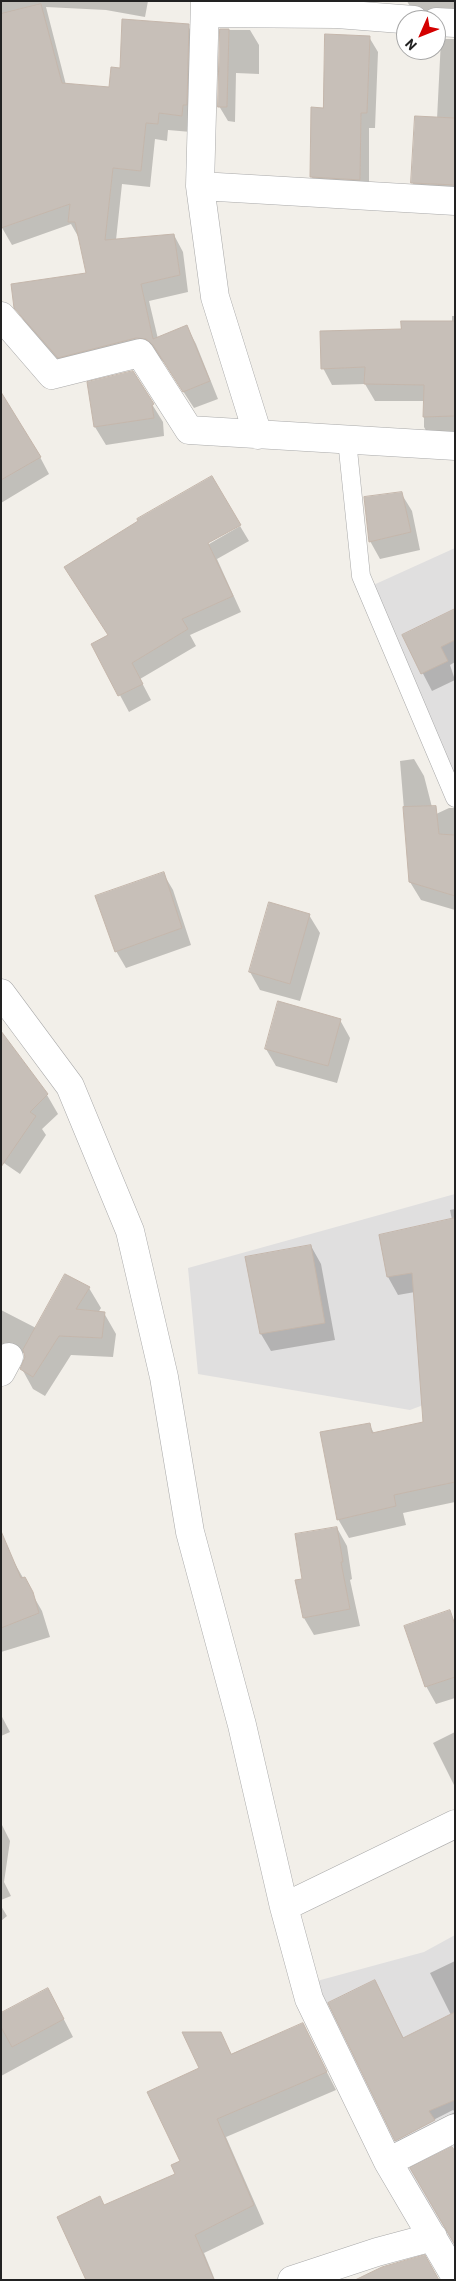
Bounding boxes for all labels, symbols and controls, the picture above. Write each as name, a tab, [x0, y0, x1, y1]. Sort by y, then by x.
north arrow	[396, 10, 446, 60]
text: N	[401, 36, 420, 54]

